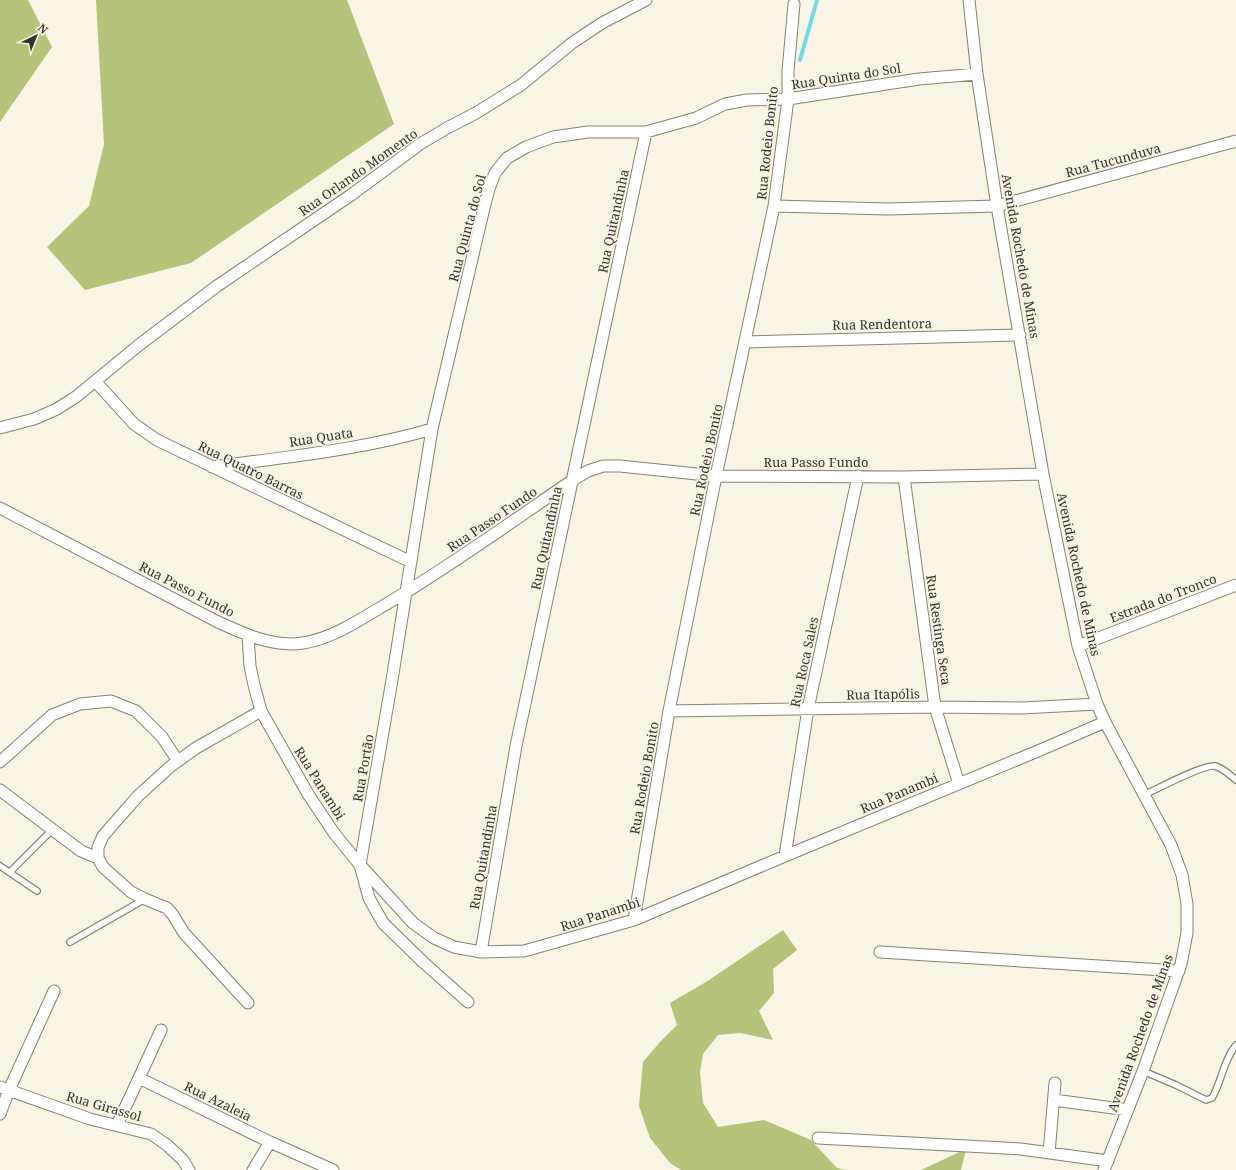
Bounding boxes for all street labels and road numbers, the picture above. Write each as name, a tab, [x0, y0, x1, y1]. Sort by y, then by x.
street label: Rua Quinta do Sol	[790, 58, 902, 94]
street label: Rua Rodeio Bonito	[752, 85, 782, 201]
street label: Rua Orlando Momento	[295, 124, 421, 220]
street label: Rua Tucunduva	[1063, 139, 1163, 181]
street label: Rua Quitandinha	[593, 167, 633, 275]
street label: Rua Quinta do Sol	[444, 172, 490, 284]
street label: Avenida Rochedo de Minas	[998, 172, 1044, 340]
street label: Rua Rendentora	[832, 314, 932, 334]
street label: Rua Rodeio Bonito	[685, 402, 727, 518]
street label: Rua Quata	[288, 423, 354, 451]
street label: Rua Quatro Barras	[195, 437, 307, 503]
street label: Rua Passo Fundo	[763, 453, 869, 471]
street label: Rua Passo Fundo	[443, 482, 541, 556]
street label: Rua Quitandinha	[526, 484, 566, 592]
street label: Avenida Rochedo de Minas	[1053, 491, 1105, 658]
street label: Rua Passo Fundo	[136, 557, 238, 621]
street label: Estrada do Tronco	[1107, 569, 1219, 627]
street label: Rua Restinga Seca	[922, 574, 956, 686]
street label: Rua Roca Sales	[786, 615, 822, 709]
street label: Rua Itapólis	[846, 684, 920, 704]
street label: Rua Rodeio Bonito	[625, 720, 663, 836]
street label: Rua Portão	[348, 733, 378, 803]
street label: Rua Panambi	[290, 743, 350, 823]
street label: Rua Panambi	[857, 769, 941, 817]
street label: Rua Quitandinha	[465, 803, 501, 911]
street label: Rua Panambi	[558, 893, 642, 935]
street label: Avenida Rochedo de Minas	[1103, 951, 1177, 1114]
street label: Rua Azaleia	[181, 1077, 255, 1125]
street label: Rua Girassol	[64, 1087, 144, 1125]

